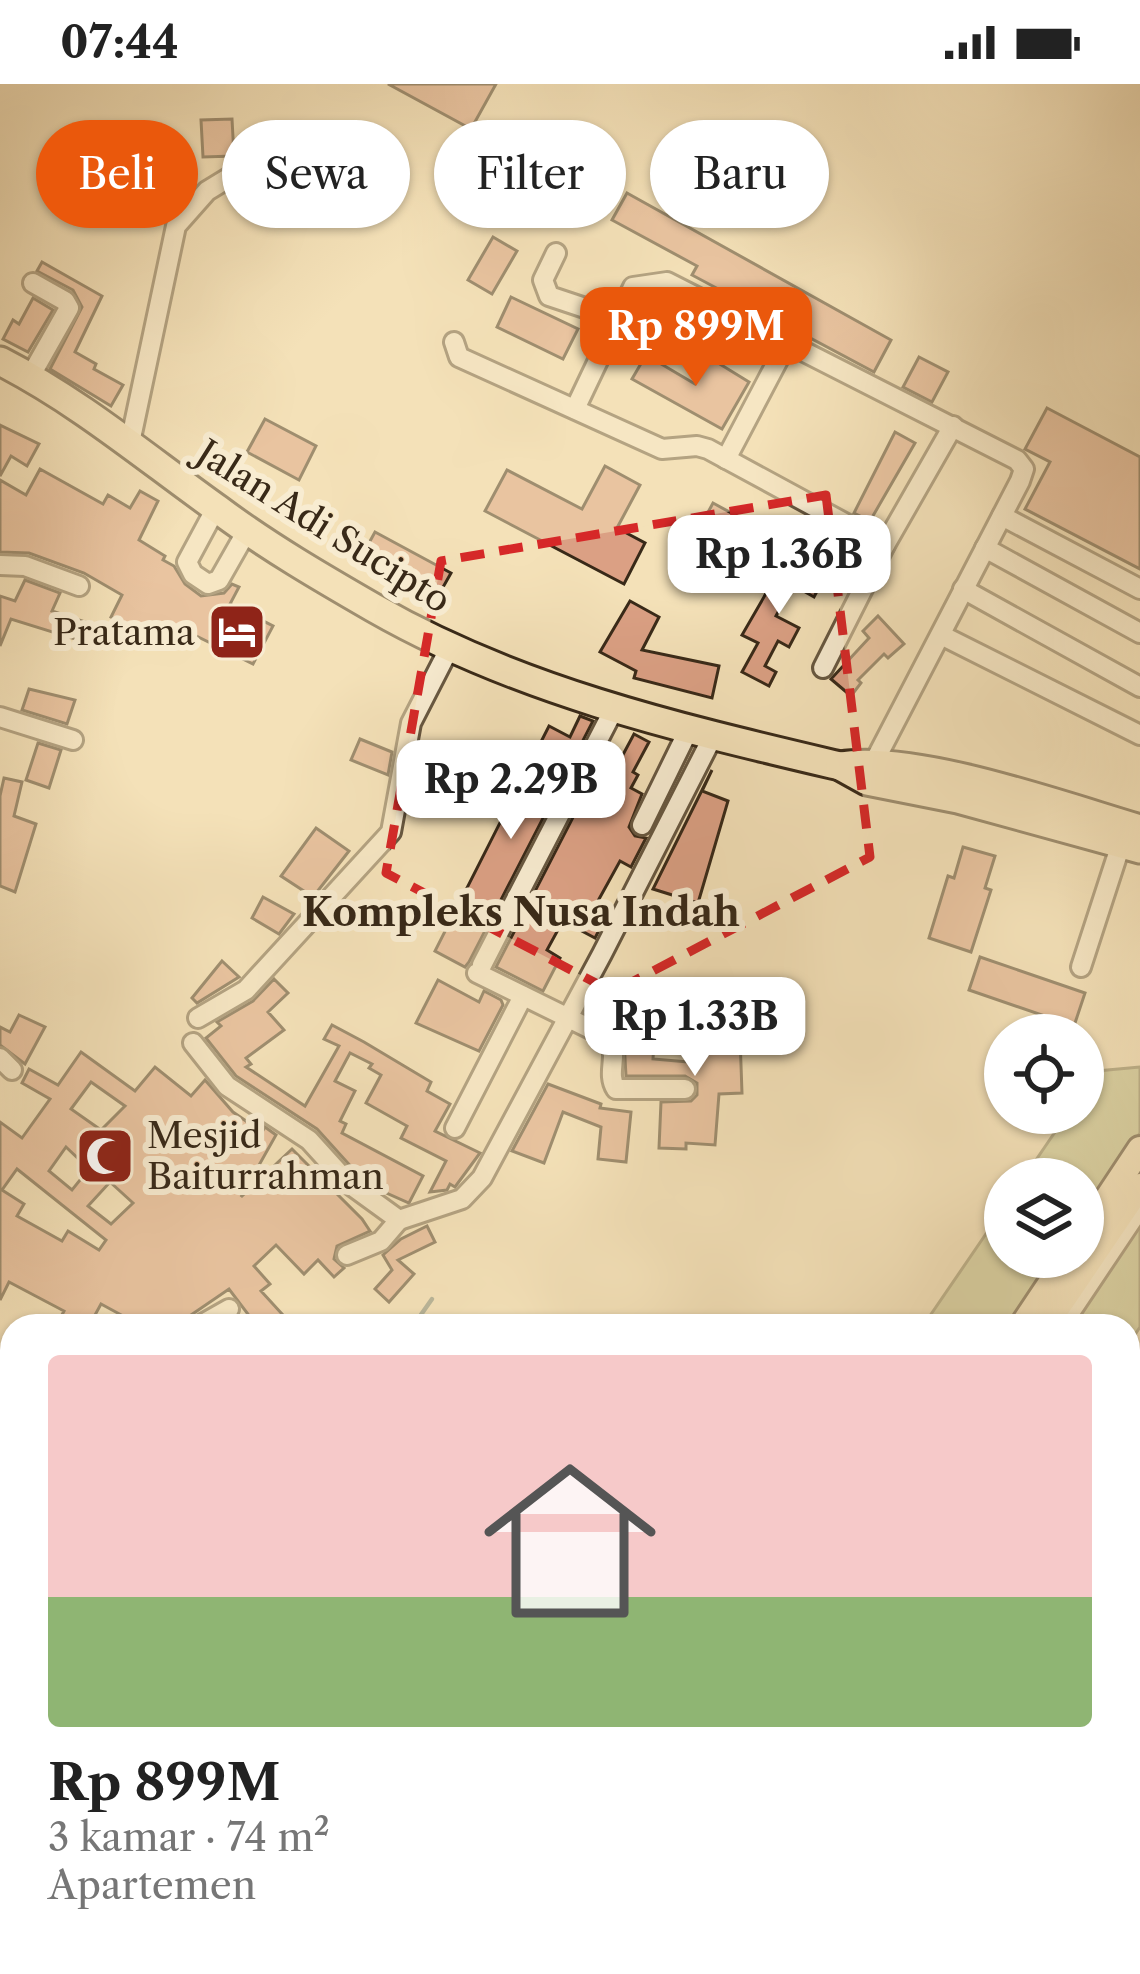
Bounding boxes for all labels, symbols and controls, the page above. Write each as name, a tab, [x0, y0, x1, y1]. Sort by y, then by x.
text: 07:44	[60, 14, 179, 70]
chip: Beli	[36, 120, 198, 228]
chip: Sewa	[222, 120, 410, 228]
chip: Filter	[434, 120, 626, 228]
chip: Baru	[650, 120, 829, 228]
pin: Rp 899M	[585, 287, 807, 389]
text: Rp 899M	[607, 302, 785, 350]
street label: Jalan Adi Sucipto	[185, 428, 459, 622]
pin: Rp 1.36B	[655, 515, 903, 617]
text: Rp 1.36B	[695, 530, 863, 578]
hotel icon: Pratama	[206, 601, 268, 663]
place label: Pratama	[53, 610, 195, 654]
pin: Rp 2.29B	[387, 740, 635, 842]
text: Rp 2.29B	[423, 755, 599, 803]
district label: Kompleks Nusa Indah	[302, 888, 740, 936]
pin: Rp 1.33B	[571, 977, 819, 1079]
text: Rp 1.33B	[611, 992, 779, 1040]
map controls	[984, 1014, 1104, 1278]
button: locate	[984, 1014, 1104, 1134]
place label: Mesjid Baiturrahman	[147, 1113, 384, 1198]
mosque icon: Mesjid Baiturrahman	[74, 1125, 136, 1187]
button: layers	[984, 1158, 1104, 1278]
icon: home	[462, 1433, 678, 1649]
text: Rp 899M	[48, 1751, 281, 1813]
text: 3 kamar · 74 m²	[48, 1813, 330, 1861]
text: Apartemen	[48, 1861, 256, 1909]

